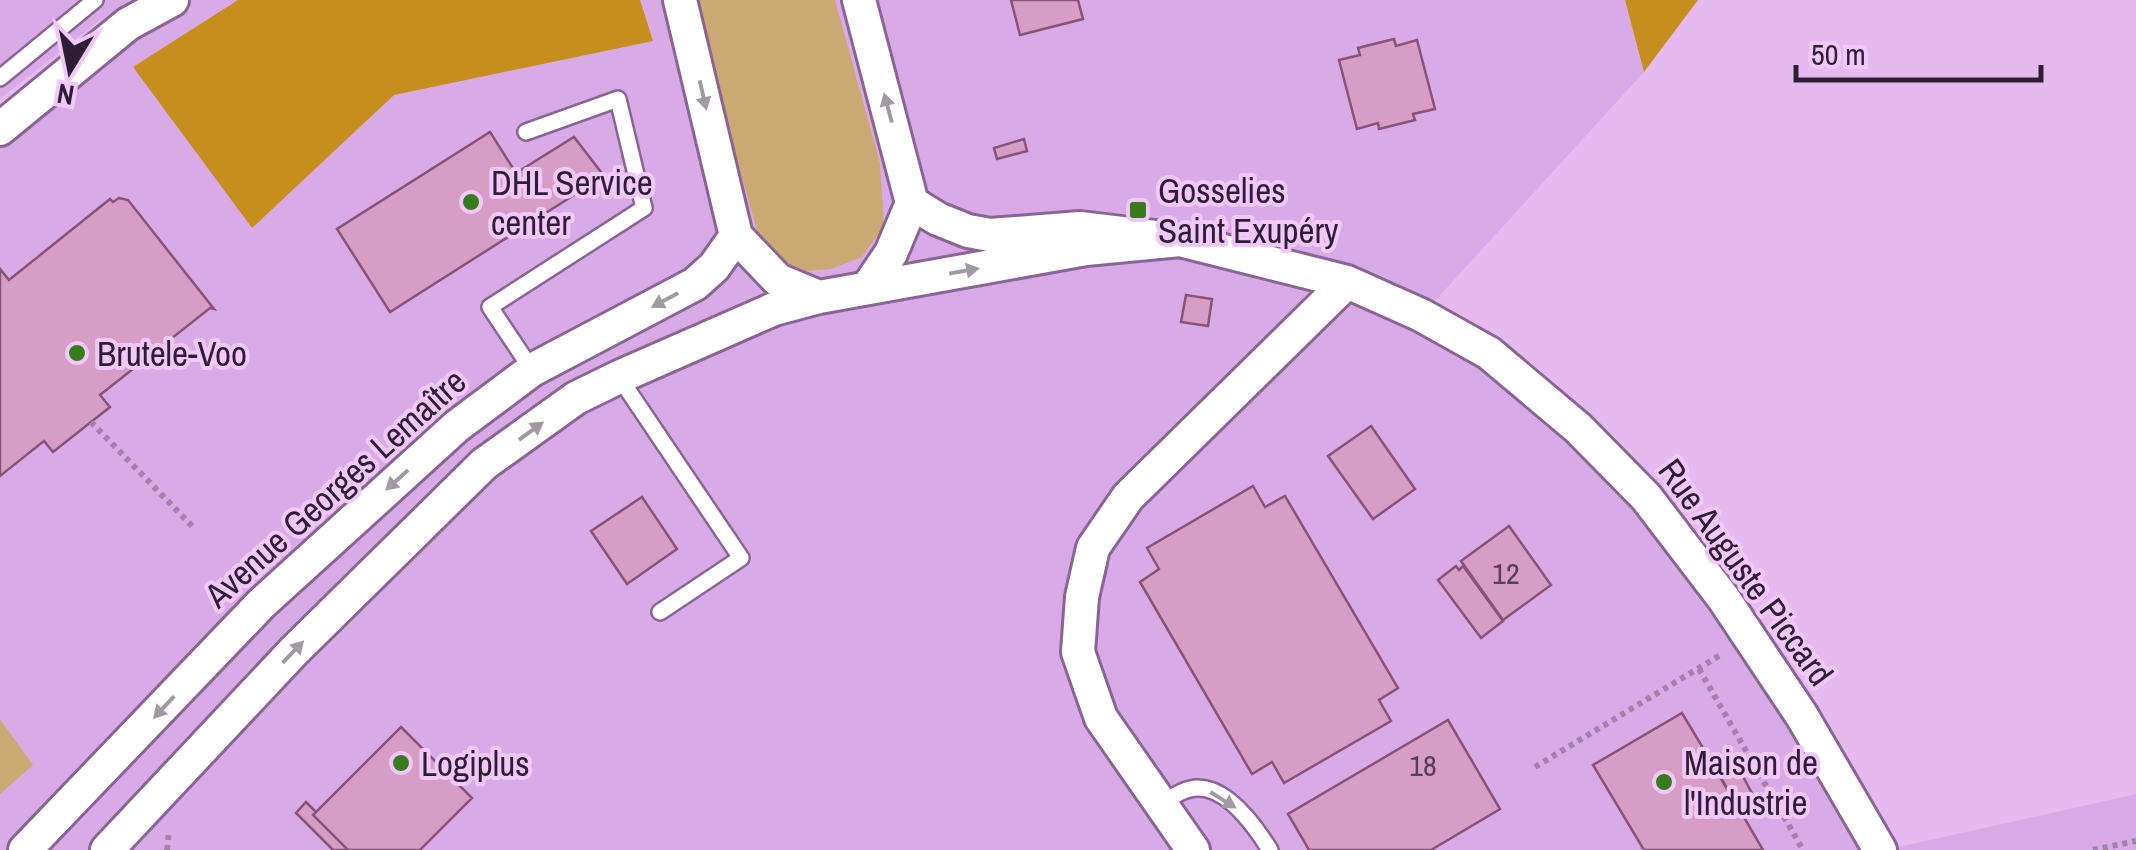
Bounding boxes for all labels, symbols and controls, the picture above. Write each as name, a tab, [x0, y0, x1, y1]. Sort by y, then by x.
north arrow	[20, 20, 120, 120]
scale bar	[1796, 20, 2041, 82]
text: 50 m	[1811, 34, 1866, 74]
text: N	[54, 74, 77, 115]
one-way arrow	[696, 80, 711, 111]
one-way arrow	[879, 92, 895, 123]
place label: DHL Service center	[491, 159, 653, 246]
place label: Gosselies Saint Exupéry	[1158, 167, 1339, 254]
marker: DHL Service center	[460, 191, 482, 213]
marker: Gosselies Saint Exupéry	[1127, 199, 1149, 221]
one-way arrow	[949, 263, 980, 278]
one-way arrow	[651, 291, 680, 308]
place label: Brutele-Voo	[97, 330, 247, 377]
marker: Brutele-Voo	[66, 342, 88, 364]
street label: Avenue Georges Lemaître	[194, 358, 476, 619]
one-way arrow	[518, 422, 544, 441]
street label: Rue Auguste Piccard	[1648, 449, 1844, 695]
one-way arrow	[385, 469, 410, 491]
house number: 12	[1492, 553, 1520, 593]
one-way arrow	[281, 640, 305, 664]
one-way arrow	[153, 694, 176, 718]
place label: Maison de l'Industrie	[1684, 739, 1818, 826]
place label: Logiplus	[421, 740, 530, 787]
house number: 18	[1409, 745, 1437, 785]
marker: Logiplus	[390, 752, 412, 774]
marker: Maison de l'Industrie	[1653, 771, 1675, 793]
one-way arrow	[1209, 791, 1237, 808]

